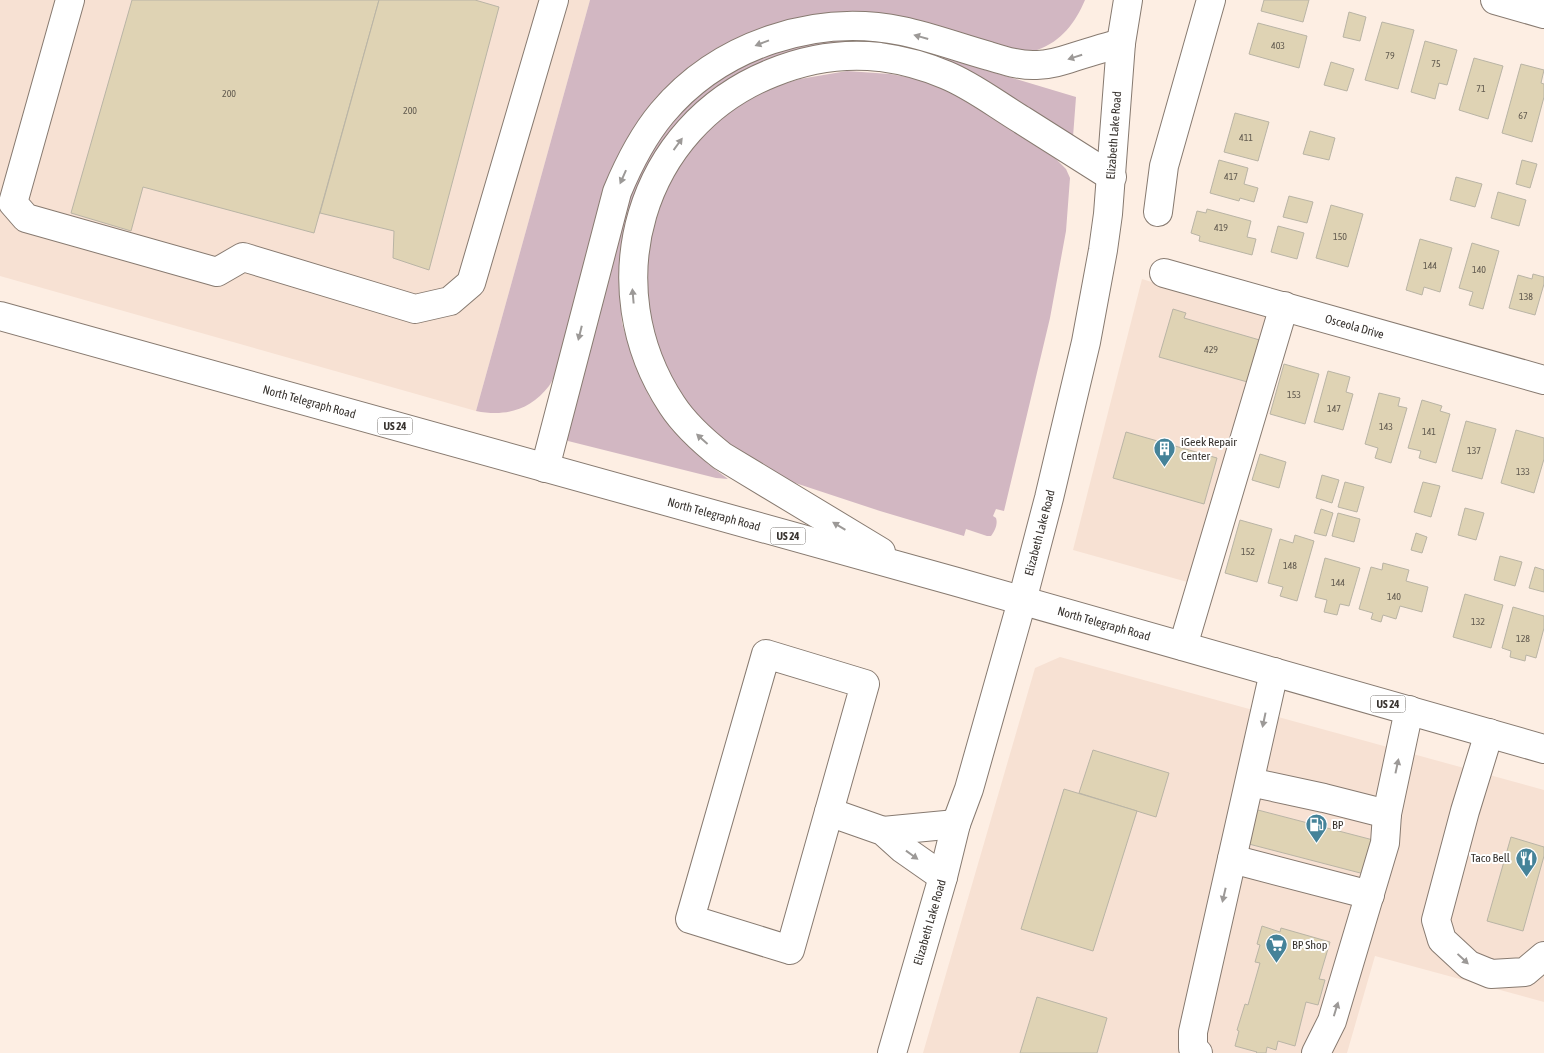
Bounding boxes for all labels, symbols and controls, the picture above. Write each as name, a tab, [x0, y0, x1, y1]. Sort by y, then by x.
one-way arrow	[913, 32, 928, 40]
one-way arrow	[754, 40, 769, 48]
house number: 403	[1271, 40, 1285, 51]
house number: 79	[1385, 50, 1395, 61]
one-way arrow	[1067, 53, 1082, 61]
house number: 75	[1431, 58, 1441, 69]
house number: 71	[1476, 83, 1486, 94]
house number: 200	[222, 88, 236, 99]
street label: Elizabeth Lake Road	[1104, 91, 1124, 180]
house number: 200	[403, 105, 417, 116]
house number: 67	[1518, 110, 1528, 121]
house number: 411	[1239, 132, 1253, 143]
one-way arrow	[673, 137, 683, 151]
one-way arrow	[619, 170, 627, 184]
house number: 417	[1224, 171, 1238, 182]
house number: 419	[1214, 222, 1228, 233]
house number: 150	[1333, 231, 1347, 242]
house number: 144	[1423, 260, 1437, 271]
house number: 140	[1472, 264, 1486, 275]
one-way arrow	[629, 288, 637, 304]
house number: 138	[1519, 291, 1533, 302]
street label: Osceola Drive	[1324, 312, 1386, 342]
one-way arrow	[575, 326, 583, 341]
house number: 429	[1204, 344, 1218, 355]
street label: North Telegraph Road	[261, 382, 357, 422]
house number: 153	[1287, 389, 1301, 400]
house number: 147	[1327, 403, 1341, 414]
road number: US 24	[378, 418, 412, 434]
house number: 143	[1379, 421, 1393, 432]
house number: 141	[1422, 426, 1436, 437]
one-way arrow	[696, 433, 708, 445]
place label: iGeek Repair Center	[1181, 435, 1237, 463]
building icon: iGeek Repair Center	[1153, 437, 1177, 468]
house number: 137	[1467, 445, 1481, 456]
house number: 133	[1516, 466, 1530, 477]
street label: Elizabeth Lake Road	[1022, 488, 1058, 577]
street label: North Telegraph Road	[666, 495, 762, 534]
one-way arrow	[832, 522, 845, 531]
road number: US 24	[770, 528, 806, 544]
house number: 152	[1241, 546, 1255, 557]
house number: 148	[1283, 560, 1297, 571]
house number: 144	[1331, 577, 1345, 588]
house number: 140	[1387, 591, 1401, 602]
street label: North Telegraph Road	[1056, 604, 1152, 644]
house number: 132	[1471, 616, 1485, 627]
house number: 128	[1516, 633, 1530, 644]
road number: US 24	[1370, 696, 1406, 712]
one-way arrow	[1260, 712, 1268, 727]
one-way arrow	[1393, 759, 1401, 774]
fuel station icon: BP	[1304, 813, 1328, 844]
place label: BP	[1332, 818, 1344, 832]
restaurant icon: Taco Bell	[1514, 846, 1538, 877]
one-way arrow	[906, 850, 919, 860]
place label: Taco Bell	[1471, 851, 1511, 865]
street label: Elizabeth Lake Road	[911, 878, 949, 967]
one-way arrow	[1220, 888, 1228, 903]
supermarket icon: BP Shop	[1264, 933, 1288, 964]
place label: BP Shop	[1292, 938, 1328, 952]
one-way arrow	[1456, 953, 1468, 965]
one-way arrow	[1332, 1001, 1340, 1016]

